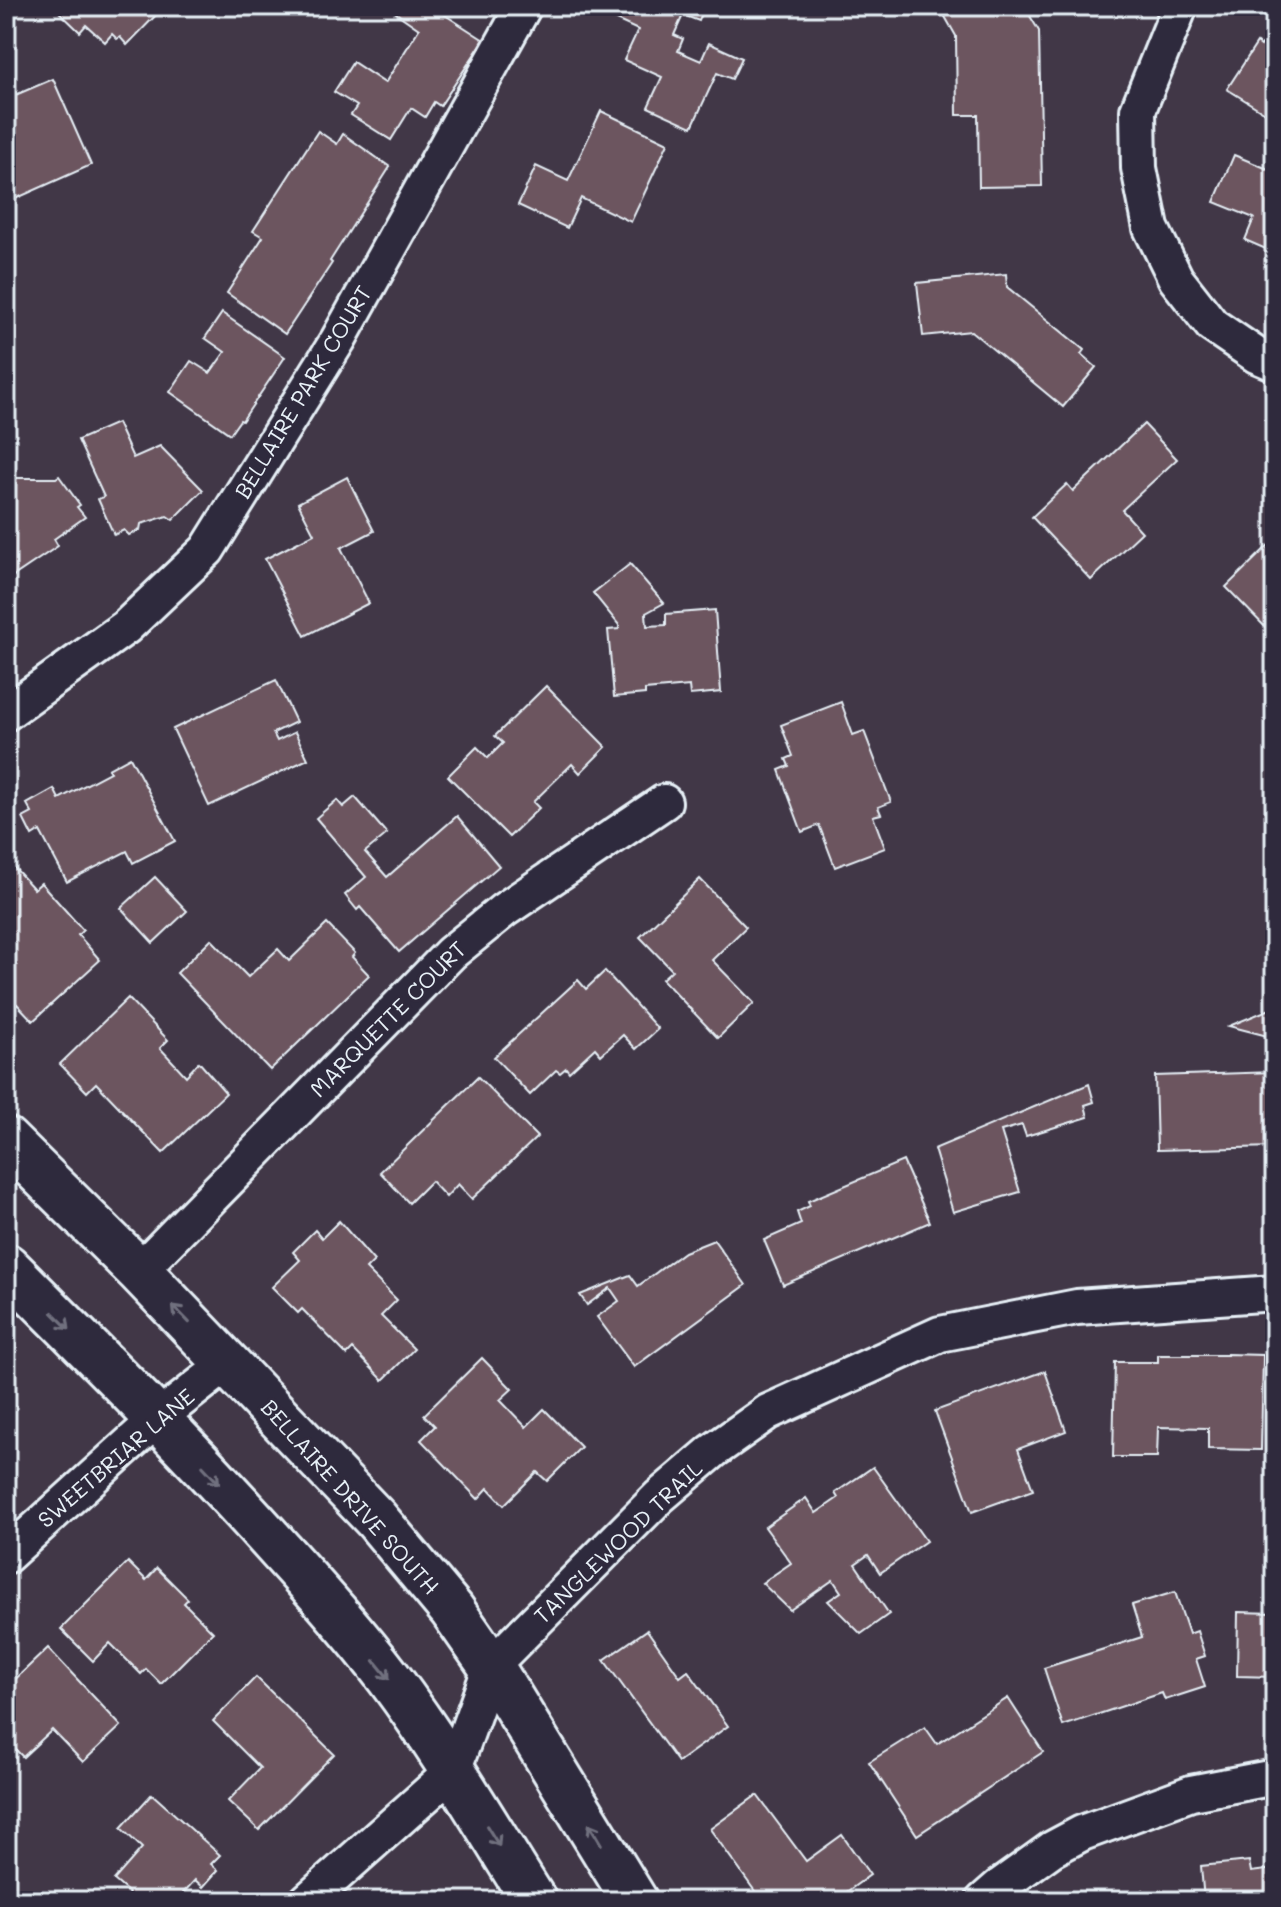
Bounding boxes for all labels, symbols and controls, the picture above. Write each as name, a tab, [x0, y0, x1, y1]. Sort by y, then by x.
street label: BELLAIRE PARK COURT	[227, 280, 378, 504]
street label: MARQUETTE COURT	[303, 934, 472, 1103]
one-way arrow	[171, 1304, 190, 1324]
one-way arrow	[51, 1311, 70, 1330]
street label: SWEETBRIAR LANE	[31, 1382, 200, 1534]
street label: BELLAIRE DRIVE SOUTH	[255, 1393, 446, 1600]
street label: TANGLEWOOD TRAIL	[527, 1453, 708, 1630]
one-way arrow	[202, 1464, 220, 1484]
one-way arrow	[373, 1659, 391, 1680]
one-way arrow	[486, 1824, 502, 1847]
one-way arrow	[586, 1824, 603, 1846]

